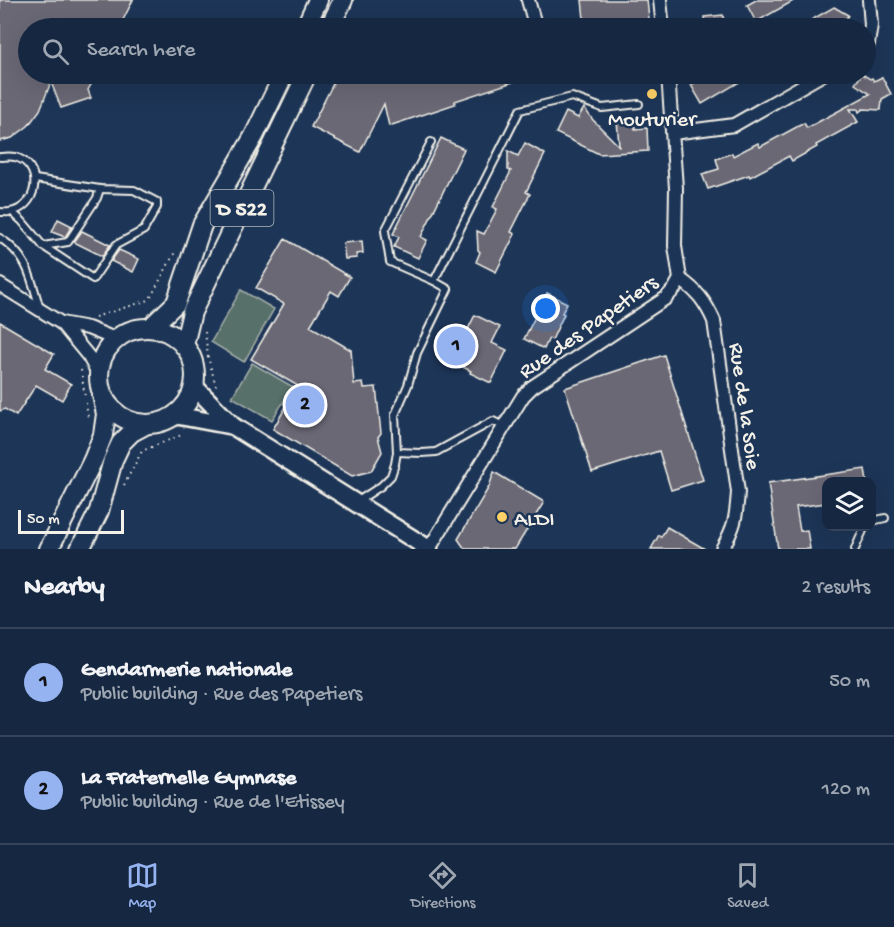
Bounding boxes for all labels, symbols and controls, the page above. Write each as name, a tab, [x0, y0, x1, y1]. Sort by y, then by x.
search box	[18, 18, 876, 84]
icon: search	[39, 35, 72, 68]
text: Search here	[87, 38, 195, 64]
marker: Mouturier	[645, 87, 659, 101]
place label: Mouturier	[608, 108, 698, 134]
road number: D 522	[210, 190, 274, 226]
street label: Rue des Papetiers	[515, 270, 664, 386]
your location	[531, 294, 560, 323]
pin: 1	[436, 324, 476, 368]
street label: Rue de la Soie	[721, 341, 765, 472]
pin: 2	[286, 382, 324, 428]
map controls	[822, 477, 876, 531]
button: layers	[822, 477, 876, 531]
scale bar	[18, 507, 124, 534]
place label: ALDI	[514, 508, 555, 534]
marker: ALDI	[495, 510, 509, 524]
text: 50 m	[27, 511, 60, 530]
text: Nearby	[24, 573, 105, 604]
text: 2 results	[801, 577, 870, 600]
text: Gendarmerie nationale	[81, 658, 292, 684]
text: 1	[39, 671, 48, 694]
text: 50 m	[829, 671, 870, 694]
text: Public building · Rue des Papetiers	[81, 684, 362, 707]
text: La Fraternelle Gymnase	[81, 766, 296, 792]
text: 2	[39, 779, 48, 802]
text: 120 m	[822, 779, 870, 802]
text: Public building · Rue de l'Etissey	[81, 792, 345, 815]
tab: Map	[126, 859, 159, 914]
tab: Directions	[410, 859, 476, 914]
tab: Saved	[727, 859, 768, 914]

